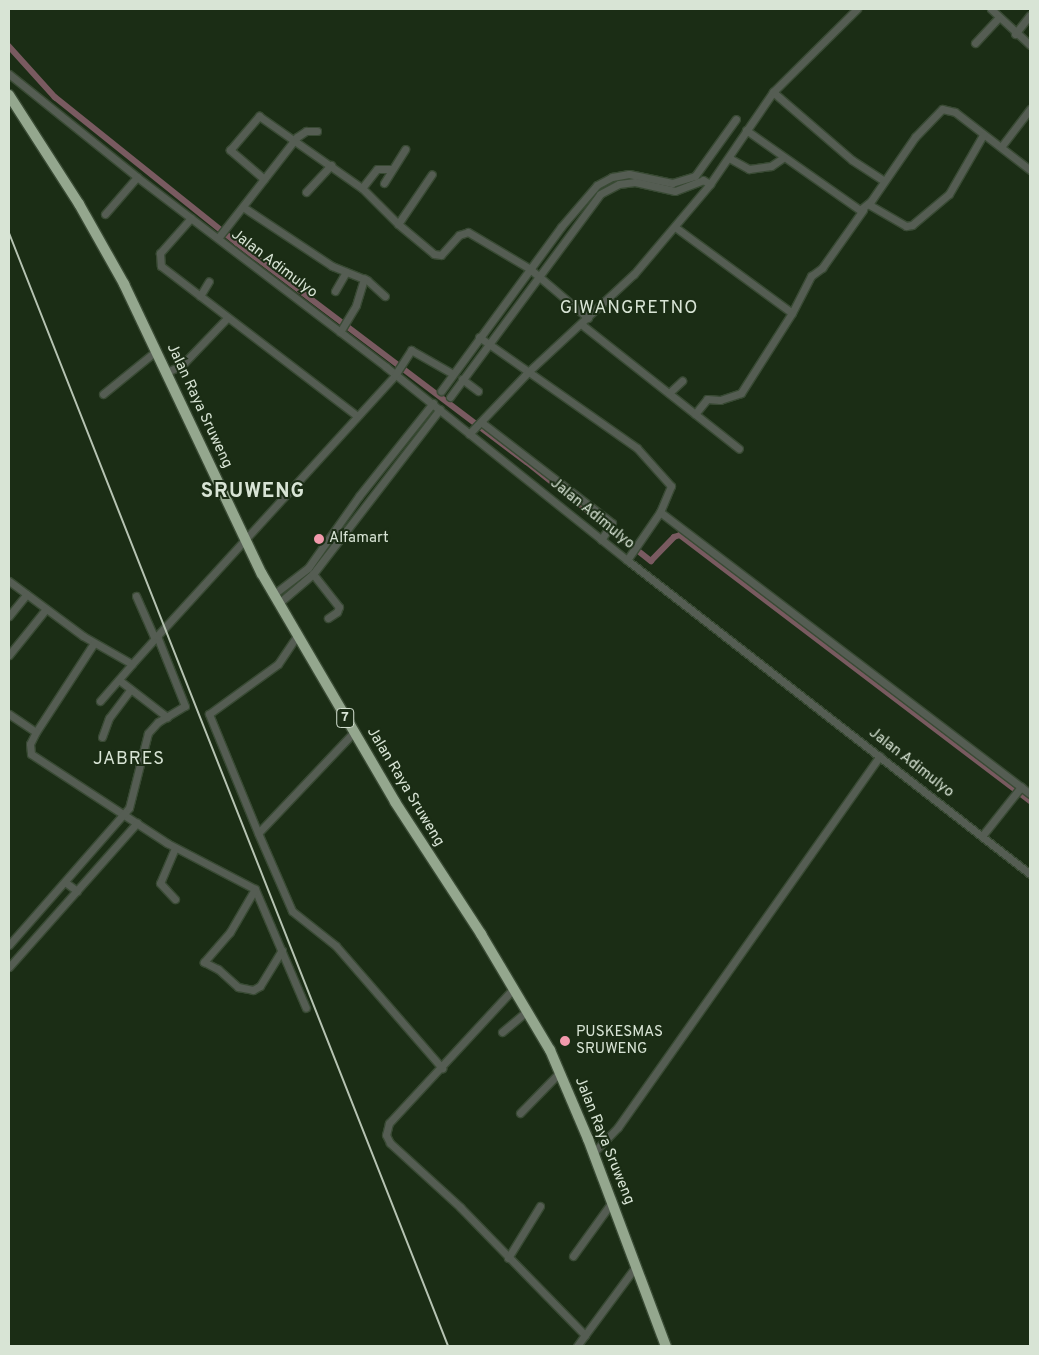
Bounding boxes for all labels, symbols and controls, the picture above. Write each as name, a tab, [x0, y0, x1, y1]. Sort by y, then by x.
street label: Jalan Adimulyo	[227, 226, 321, 302]
district label: GIWANGRETNO	[558, 298, 700, 320]
street label: Jalan Raya Sruweng	[162, 341, 236, 471]
street label: Jalan Adimulyo	[546, 474, 638, 554]
district label: SRUWENG	[200, 480, 306, 504]
place label: Alfamart	[329, 530, 389, 548]
marker: Alfamart	[313, 533, 325, 545]
road number: 7	[335, 706, 355, 730]
street label: Jalan Raya Sruweng	[362, 724, 448, 850]
street label: Jalan Adimulyo	[865, 724, 957, 802]
district label: JABRES	[92, 749, 166, 771]
place label: PUSKESMAS SRUWENG	[576, 1023, 663, 1058]
marker: PUSKESMAS SRUWENG	[558, 1034, 572, 1048]
street label: Jalan Raya Sruweng	[570, 1075, 638, 1207]

